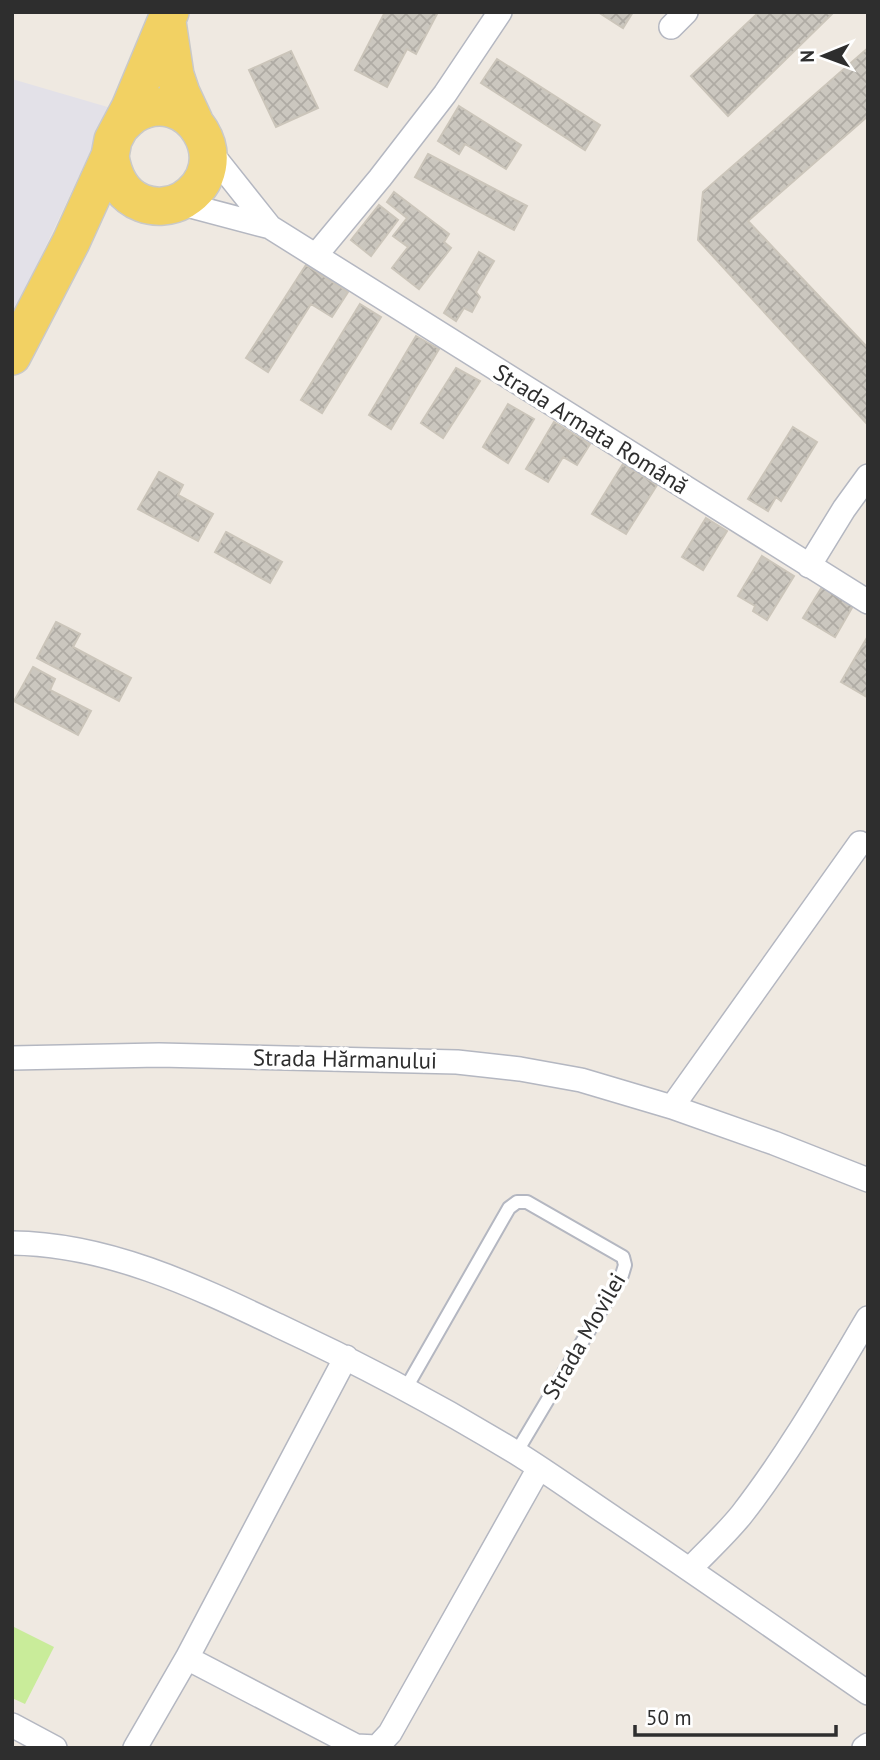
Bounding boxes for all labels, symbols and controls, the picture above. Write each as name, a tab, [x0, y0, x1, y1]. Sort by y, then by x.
north arrow	[789, 21, 859, 91]
text: N	[795, 50, 819, 63]
street label: Strada Armata Română	[489, 357, 694, 500]
street label: Strada Hărmanului	[253, 1042, 437, 1075]
street label: Strada Movilei	[536, 1267, 631, 1404]
scale bar	[635, 1694, 836, 1738]
text: 50 m	[646, 1704, 692, 1731]

